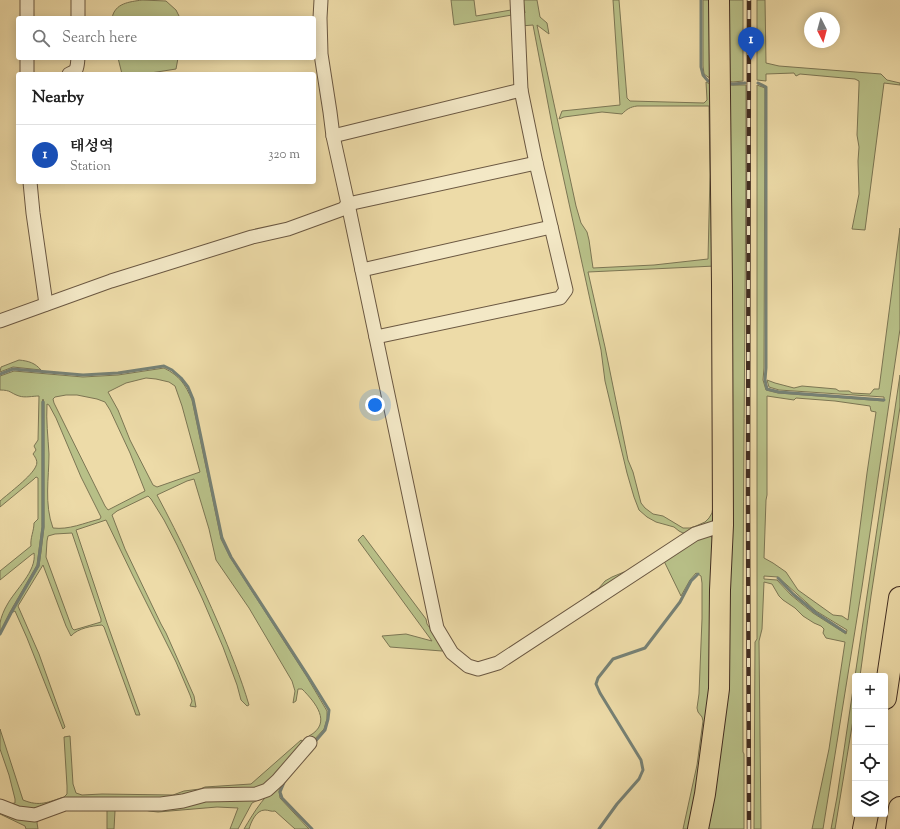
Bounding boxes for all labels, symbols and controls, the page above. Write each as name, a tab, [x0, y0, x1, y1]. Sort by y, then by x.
north arrow	[804, 12, 840, 48]
search box	[16, 16, 316, 60]
icon: search	[30, 27, 52, 49]
pin: 1	[738, 27, 764, 60]
text: Search here	[62, 28, 137, 49]
text: Nearby	[32, 86, 84, 110]
text: 태성역	[70, 137, 113, 158]
text: 1	[43, 146, 47, 164]
text: 320 m	[268, 146, 300, 164]
text: Station	[70, 158, 111, 176]
your location	[365, 395, 385, 415]
map controls	[852, 673, 888, 817]
button: +	[852, 673, 888, 709]
button: −	[852, 709, 888, 745]
button: locate	[852, 745, 888, 781]
button: layers	[852, 781, 888, 817]

